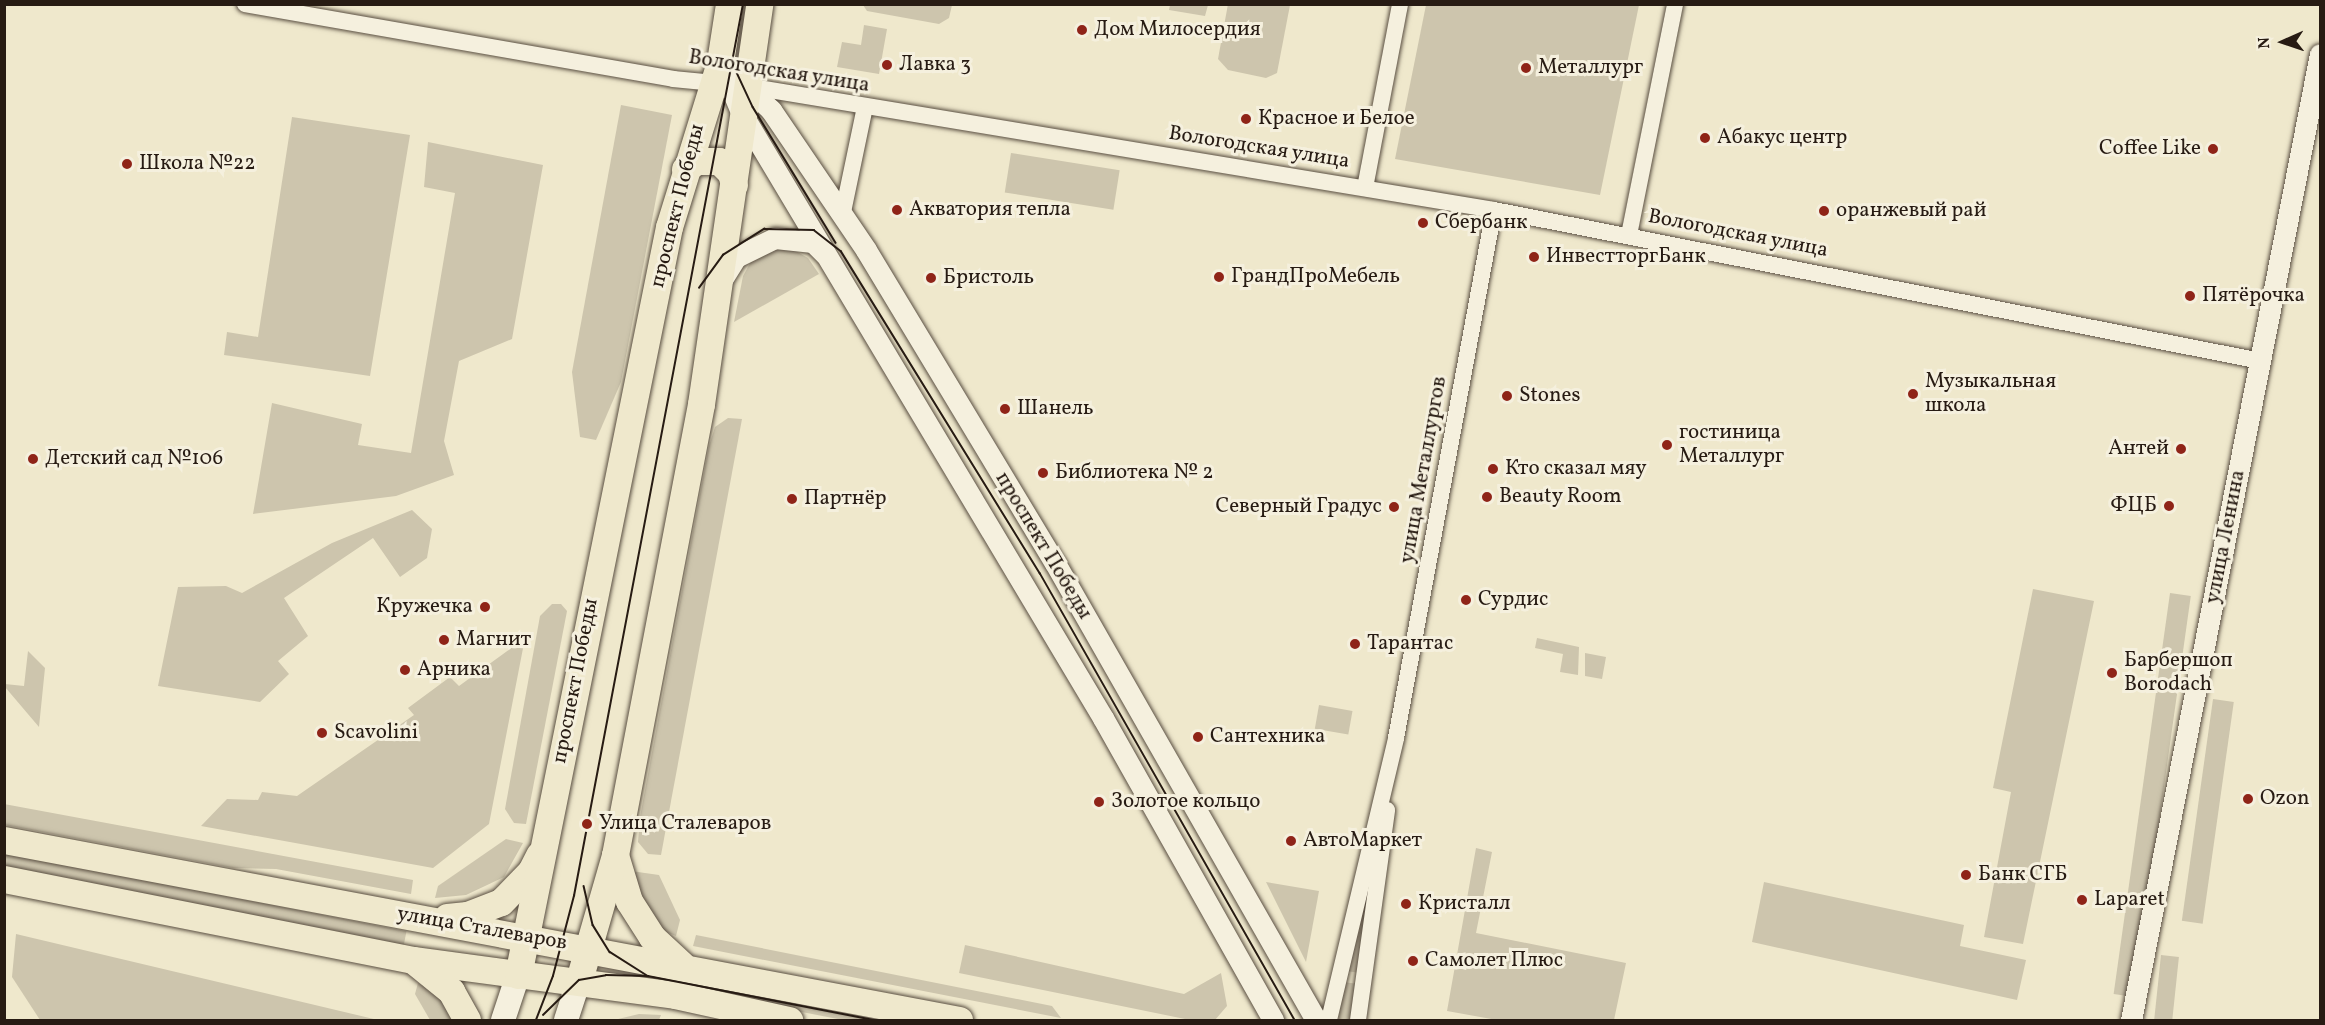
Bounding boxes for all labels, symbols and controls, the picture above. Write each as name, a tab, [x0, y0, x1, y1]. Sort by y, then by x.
north arrow	[2253, 12, 2313, 72]
place label: Дом Милосердия	[1094, 17, 1261, 43]
marker: Дом Милосердия	[1075, 23, 1089, 37]
text: N	[2254, 37, 2276, 49]
street label: Вологодская улица	[686, 45, 872, 99]
place label: Лавка 3	[899, 52, 971, 78]
place label: Металлург	[1538, 55, 1643, 81]
marker: Лавка 3	[880, 58, 894, 72]
marker: Металлург	[1519, 61, 1533, 75]
place label: Красное и Белое	[1258, 106, 1415, 132]
marker: Красное и Белое	[1239, 112, 1253, 126]
street label: Вологодская улица	[1166, 121, 1352, 175]
street label: проспект Победы	[646, 122, 710, 290]
place label: Абакус центр	[1717, 125, 1847, 151]
marker: Абакус центр	[1698, 131, 1712, 145]
place label: Coffee Like	[2099, 136, 2201, 162]
marker: Coffee Like	[2206, 142, 2220, 156]
place label: Школа №22	[139, 151, 255, 177]
marker: Школа №22	[120, 157, 134, 171]
place label: Акватория тепла	[909, 197, 1072, 223]
place label: оранжевый рай	[1836, 198, 1987, 224]
marker: Акватория тепла	[890, 203, 904, 217]
street label: Вологодская улица	[1646, 204, 1830, 264]
marker: оранжевый рай	[1817, 204, 1831, 218]
place label: Сбербанк	[1435, 210, 1527, 236]
marker: Сбербанк	[1416, 216, 1430, 230]
place label: ИнвестторгБанк	[1546, 244, 1706, 270]
marker: ИнвестторгБанк	[1527, 250, 1541, 264]
place label: ГрандПроМебель	[1231, 264, 1400, 290]
place label: Бристоль	[943, 265, 1034, 291]
marker: ГрандПроМебель	[1212, 270, 1226, 284]
marker: Бристоль	[924, 271, 938, 285]
place label: Пятёрочка	[2202, 283, 2305, 309]
marker: Пятёрочка	[2183, 289, 2197, 303]
place label: Музыкальная школа	[1925, 369, 2056, 419]
street label: улица Металлургов	[1395, 374, 1453, 566]
place label: Stones	[1519, 383, 1580, 409]
marker: Музыкальная школа	[1906, 387, 1920, 401]
marker: Stones	[1500, 389, 1514, 403]
place label: Шанель	[1017, 396, 1093, 422]
marker: Шанель	[998, 402, 1012, 416]
place label: гостиница Металлург	[1679, 420, 1784, 470]
place label: Антей	[2108, 436, 2169, 462]
marker: гостиница Металлург	[1660, 438, 1674, 452]
marker: Антей	[2174, 442, 2188, 456]
place label: Детский сад №106	[45, 446, 223, 472]
marker: Детский сад №106	[26, 452, 40, 466]
place label: Кто сказал мяу	[1505, 456, 1646, 482]
place label: Библиотека № 2	[1055, 460, 1213, 486]
marker: Кто сказал мяу	[1486, 462, 1500, 476]
marker: Библиотека № 2	[1036, 466, 1050, 480]
street label: проспект Победы	[989, 468, 1097, 624]
street label: улица Ленина	[2201, 468, 2251, 606]
place label: Beauty Room	[1499, 484, 1622, 510]
place label: Партнёр	[804, 486, 887, 512]
marker: Beauty Room	[1480, 490, 1494, 504]
marker: Партнёр	[785, 492, 799, 506]
place label: ФЦБ	[2111, 493, 2157, 519]
place label: Северный Градус	[1215, 494, 1382, 520]
marker: ФЦБ	[2162, 499, 2176, 513]
marker: Северный Градус	[1387, 500, 1401, 514]
place label: Сурдис	[1478, 587, 1548, 613]
marker: Сурдис	[1459, 593, 1473, 607]
place label: Кружечка	[376, 594, 473, 620]
street label: проспект Победы	[548, 596, 604, 766]
marker: Кружечка	[478, 600, 492, 614]
place label: Магнит	[456, 627, 531, 653]
place label: Тарантас	[1367, 631, 1453, 657]
marker: Магнит	[437, 633, 451, 647]
marker: Тарантас	[1348, 637, 1362, 651]
place label: Барбершоп Borodach	[2124, 648, 2233, 698]
place label: Арника	[417, 657, 491, 683]
marker: Арника	[398, 663, 412, 677]
marker: Барбершоп Borodach	[2105, 666, 2119, 680]
place label: Scavolini	[334, 720, 418, 746]
place label: Сантехника	[1210, 724, 1325, 750]
marker: Scavolini	[315, 726, 329, 740]
marker: Сантехника	[1191, 730, 1205, 744]
place label: Ozon	[2260, 786, 2310, 812]
place label: Золотое кольцо	[1111, 789, 1260, 815]
marker: Ozon	[2241, 792, 2255, 806]
marker: Золотое кольцо	[1092, 795, 1106, 809]
place label: Улица Сталеваров	[599, 811, 771, 837]
marker: Улица Сталеваров	[580, 817, 594, 831]
place label: АвтоМаркет	[1303, 828, 1422, 854]
marker: АвтоМаркет	[1284, 834, 1298, 848]
place label: Банк СГБ	[1978, 862, 2067, 888]
marker: Банк СГБ	[1959, 868, 1973, 882]
place label: Laparet	[2094, 887, 2165, 913]
place label: Кристалл	[1418, 891, 1510, 917]
marker: Laparet	[2075, 893, 2089, 907]
marker: Кристалл	[1399, 897, 1413, 911]
street label: улица Сталеваров	[395, 902, 569, 956]
place label: Самолет Плюс	[1425, 948, 1563, 974]
marker: Самолет Плюс	[1406, 954, 1420, 968]

